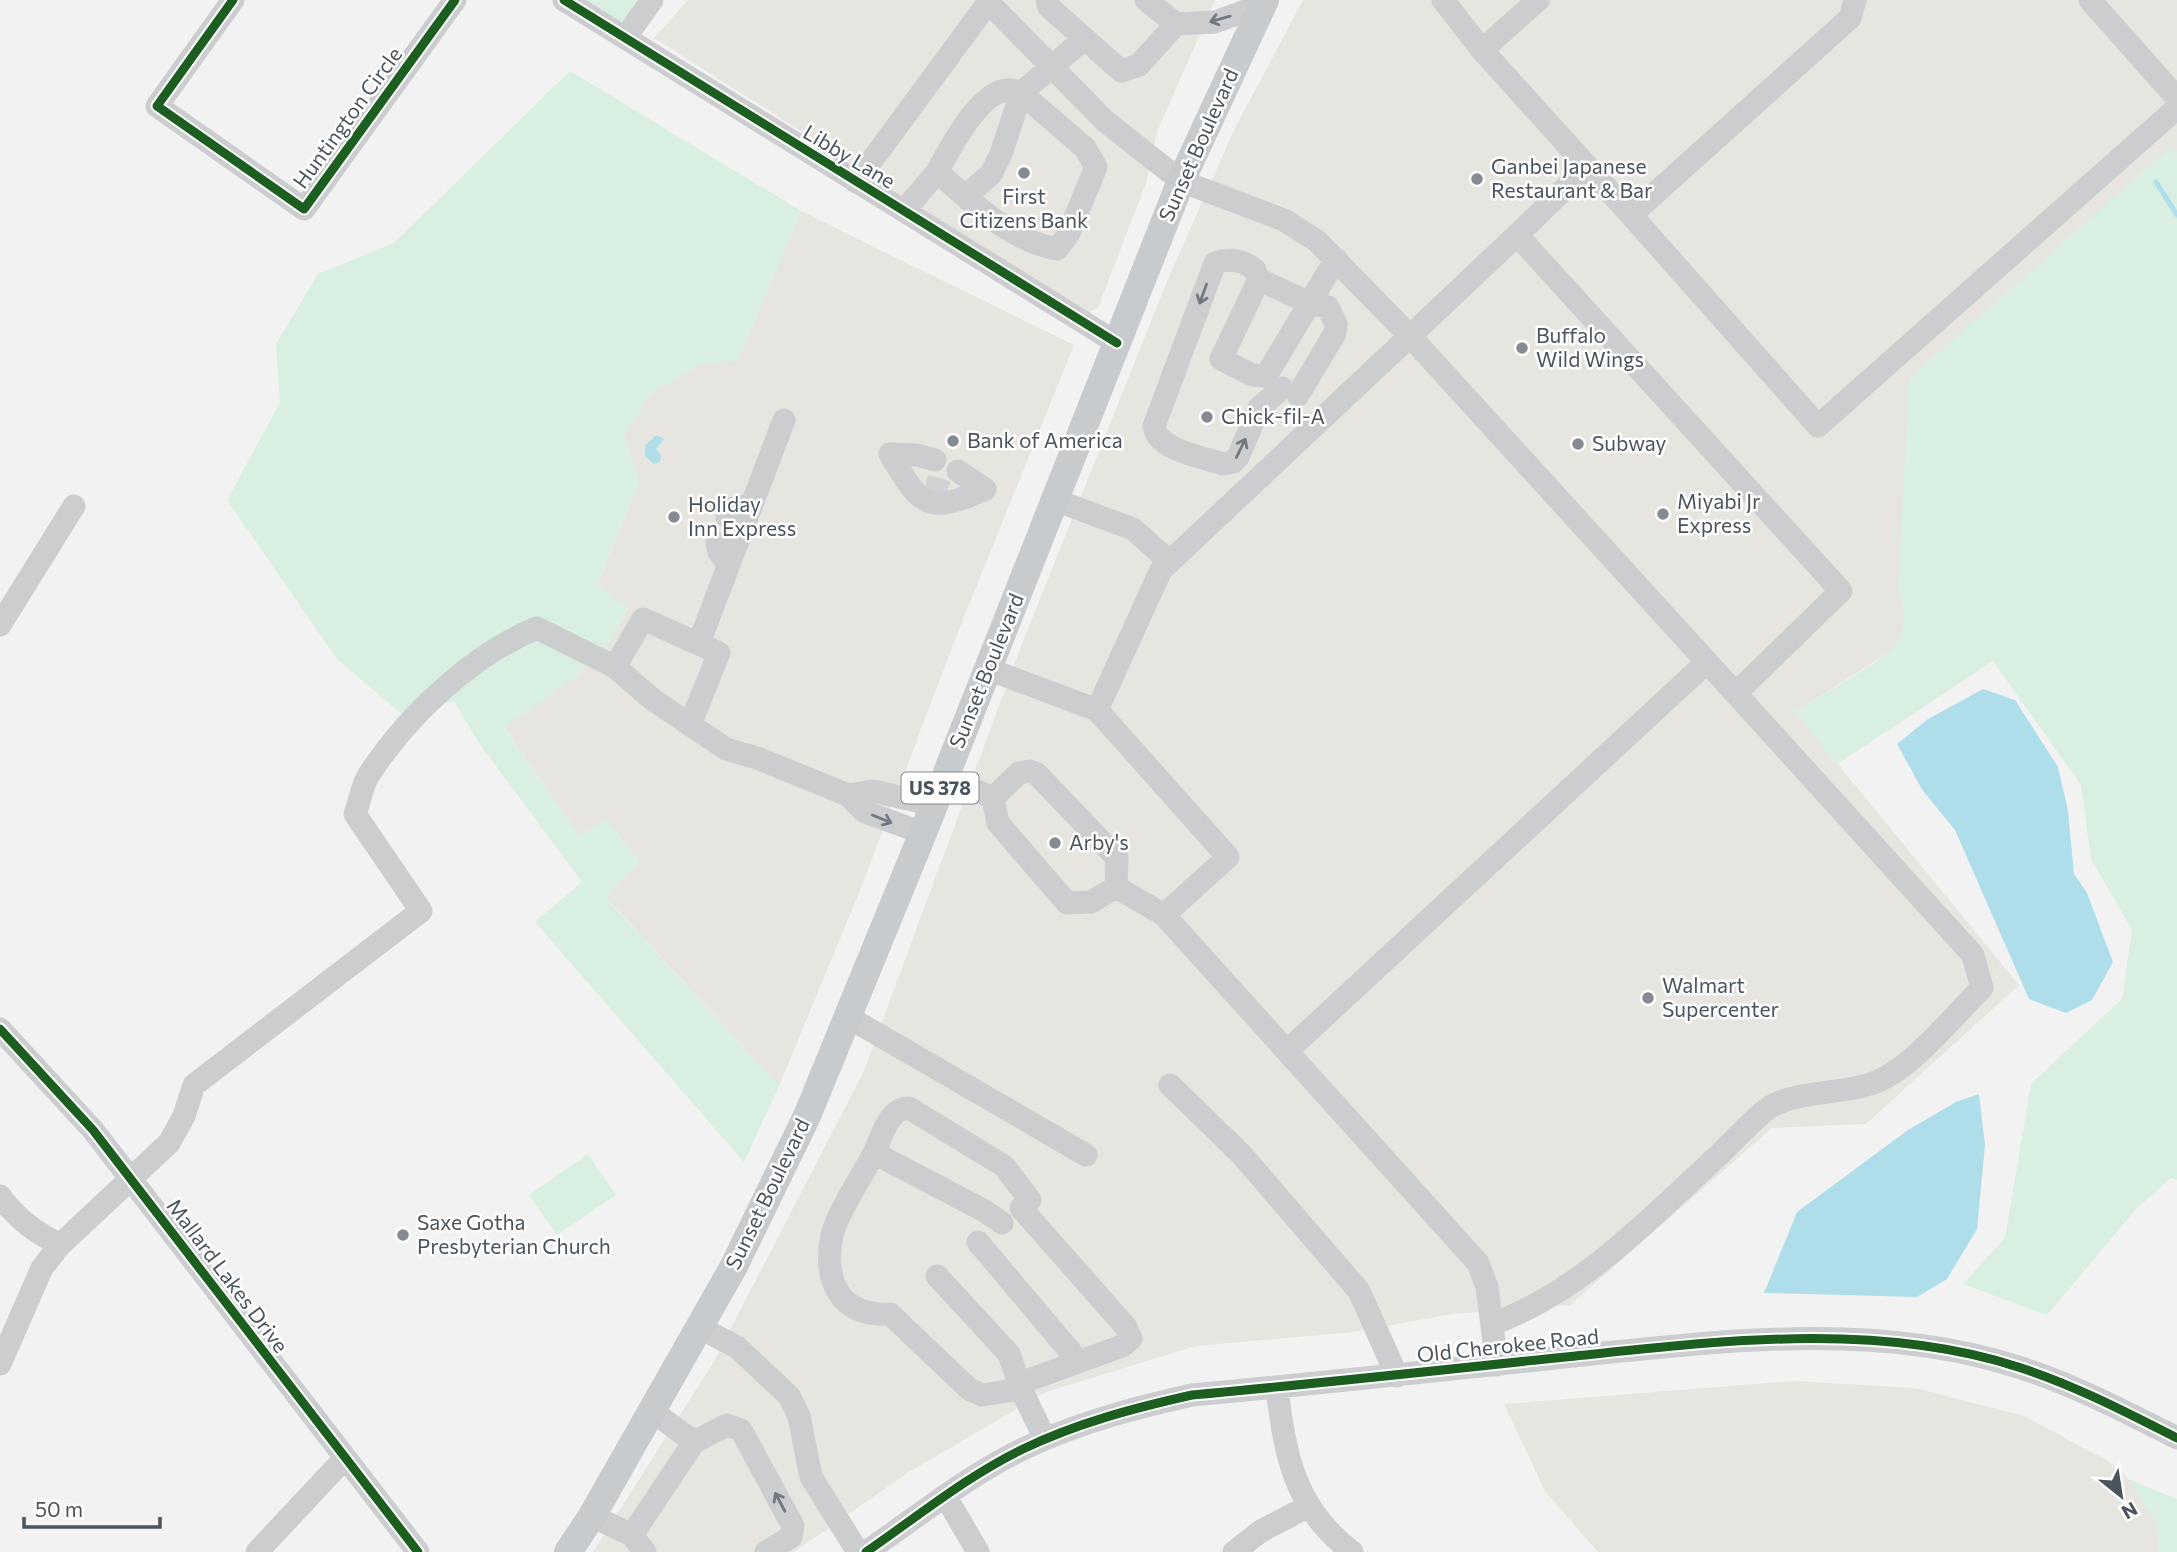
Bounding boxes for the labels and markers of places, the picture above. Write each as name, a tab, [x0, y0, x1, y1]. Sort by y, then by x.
place label: Ganbei Japanese Restaurant & Bar	[1491, 153, 1652, 202]
marker: First Citizens Bank	[1016, 165, 1032, 181]
marker: Ganbei Japanese Restaurant & Bar	[1469, 171, 1485, 187]
place label: First Citizens Bank	[960, 183, 1088, 232]
place label: Buffalo Wild Wings	[1536, 322, 1644, 371]
marker: Buffalo Wild Wings	[1514, 340, 1530, 356]
place label: Chick-fil-A	[1221, 403, 1325, 428]
marker: Chick-fil-A	[1199, 409, 1215, 425]
place label: Bank of America	[967, 427, 1123, 452]
place label: Subway	[1592, 430, 1667, 455]
marker: Bank of America	[945, 433, 961, 449]
marker: Subway	[1570, 436, 1586, 452]
place label: Miyabi Jr Express	[1677, 488, 1761, 537]
place label: Holiday Inn Express	[688, 491, 796, 540]
marker: Miyabi Jr Express	[1655, 506, 1671, 522]
marker: Holiday Inn Express	[666, 509, 682, 525]
place label: Arby's	[1069, 829, 1129, 854]
marker: Arby's	[1047, 835, 1063, 851]
place label: Walmart Supercenter	[1662, 972, 1779, 1021]
marker: Walmart Supercenter	[1640, 990, 1656, 1006]
place label: Saxe Gotha Presbyterian Church	[417, 1209, 611, 1258]
marker: Saxe Gotha Presbyterian Church	[395, 1227, 411, 1243]

